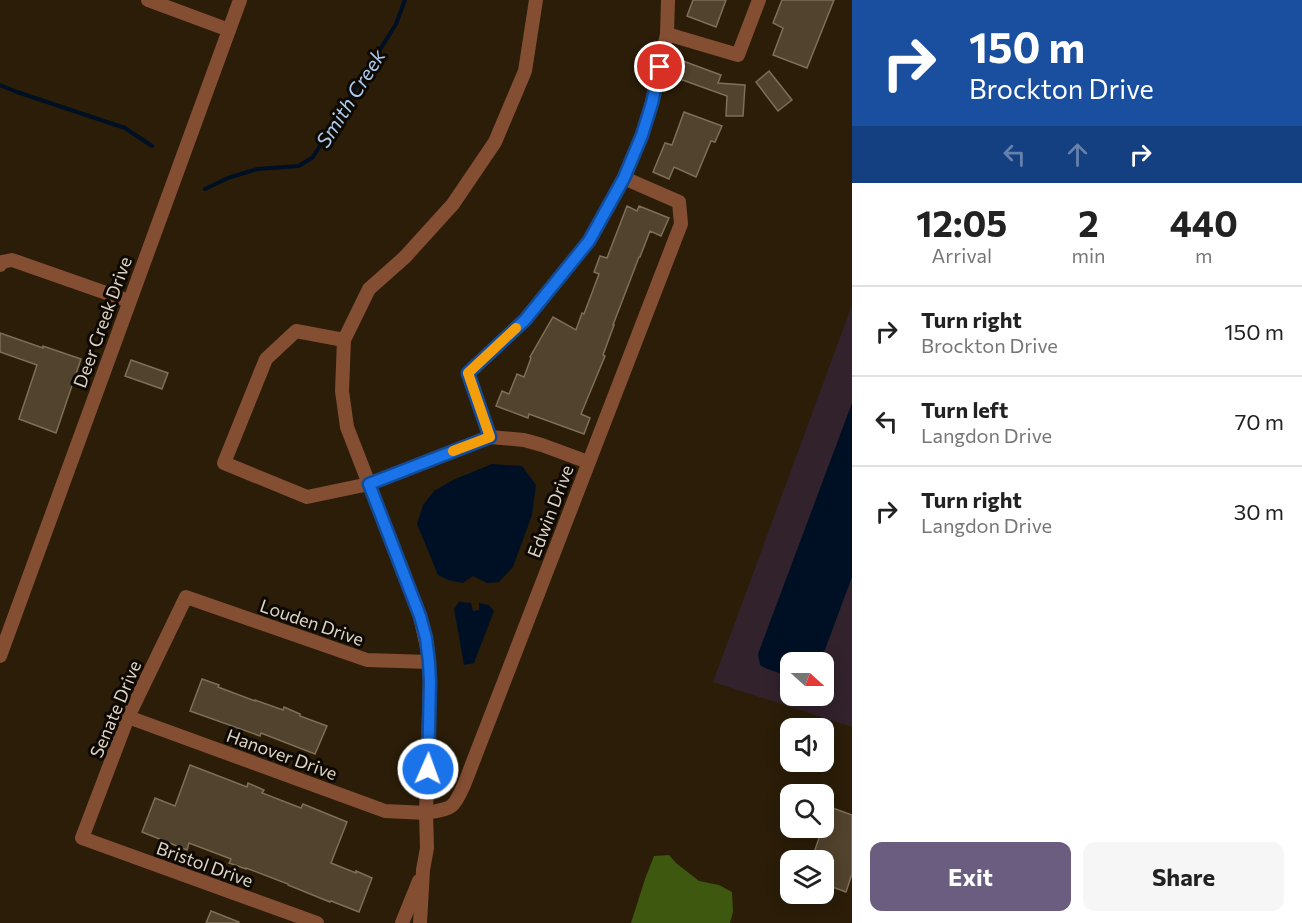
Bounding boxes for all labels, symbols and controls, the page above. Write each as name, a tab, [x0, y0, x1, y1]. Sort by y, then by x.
text: 150 m	[969, 20, 1085, 72]
icon: right	[870, 24, 948, 102]
pin	[634, 41, 685, 92]
water label: Smith Creek	[310, 44, 390, 151]
icon: arrive	[643, 50, 676, 83]
text: Brockton Drive	[969, 72, 1154, 105]
icon: left	[998, 138, 1031, 171]
icon: ahead	[1061, 138, 1094, 171]
icon: right	[1124, 138, 1157, 171]
text: 12:05	[916, 200, 1007, 244]
text: 2	[1078, 200, 1099, 244]
text: 440	[1170, 200, 1238, 244]
text: Arrival	[932, 243, 992, 267]
text: min	[1072, 243, 1106, 267]
text: m	[1195, 243, 1213, 267]
street label: Deer Creek Drive	[68, 254, 136, 390]
text: Turn right	[921, 306, 1022, 333]
icon: right	[870, 315, 903, 348]
text: 150 m	[1224, 318, 1284, 345]
text: Brockton Drive	[921, 333, 1058, 357]
text: Turn left	[921, 396, 1008, 423]
icon: left	[870, 405, 903, 438]
text: 70 m	[1235, 408, 1284, 435]
text: Langdon Drive	[921, 423, 1052, 447]
street label: Edwin Drive	[522, 462, 578, 560]
text: Turn right	[921, 486, 1022, 513]
icon: right	[870, 495, 903, 528]
text: 30 m	[1234, 498, 1284, 525]
text: Langdon Drive	[921, 513, 1052, 537]
street label: Louden Drive	[257, 594, 367, 650]
north arrow	[780, 652, 834, 706]
map controls	[780, 652, 834, 904]
street label: Senate Drive	[85, 657, 145, 761]
button: sound	[780, 718, 834, 772]
street label: Hanover Drive	[224, 724, 340, 784]
position arrow	[396, 737, 460, 801]
button: search	[780, 784, 834, 838]
street label: Bristol Drive	[154, 836, 256, 892]
button: Exit	[870, 842, 1071, 911]
button: Share	[1083, 842, 1284, 911]
button: layers	[780, 850, 834, 904]

